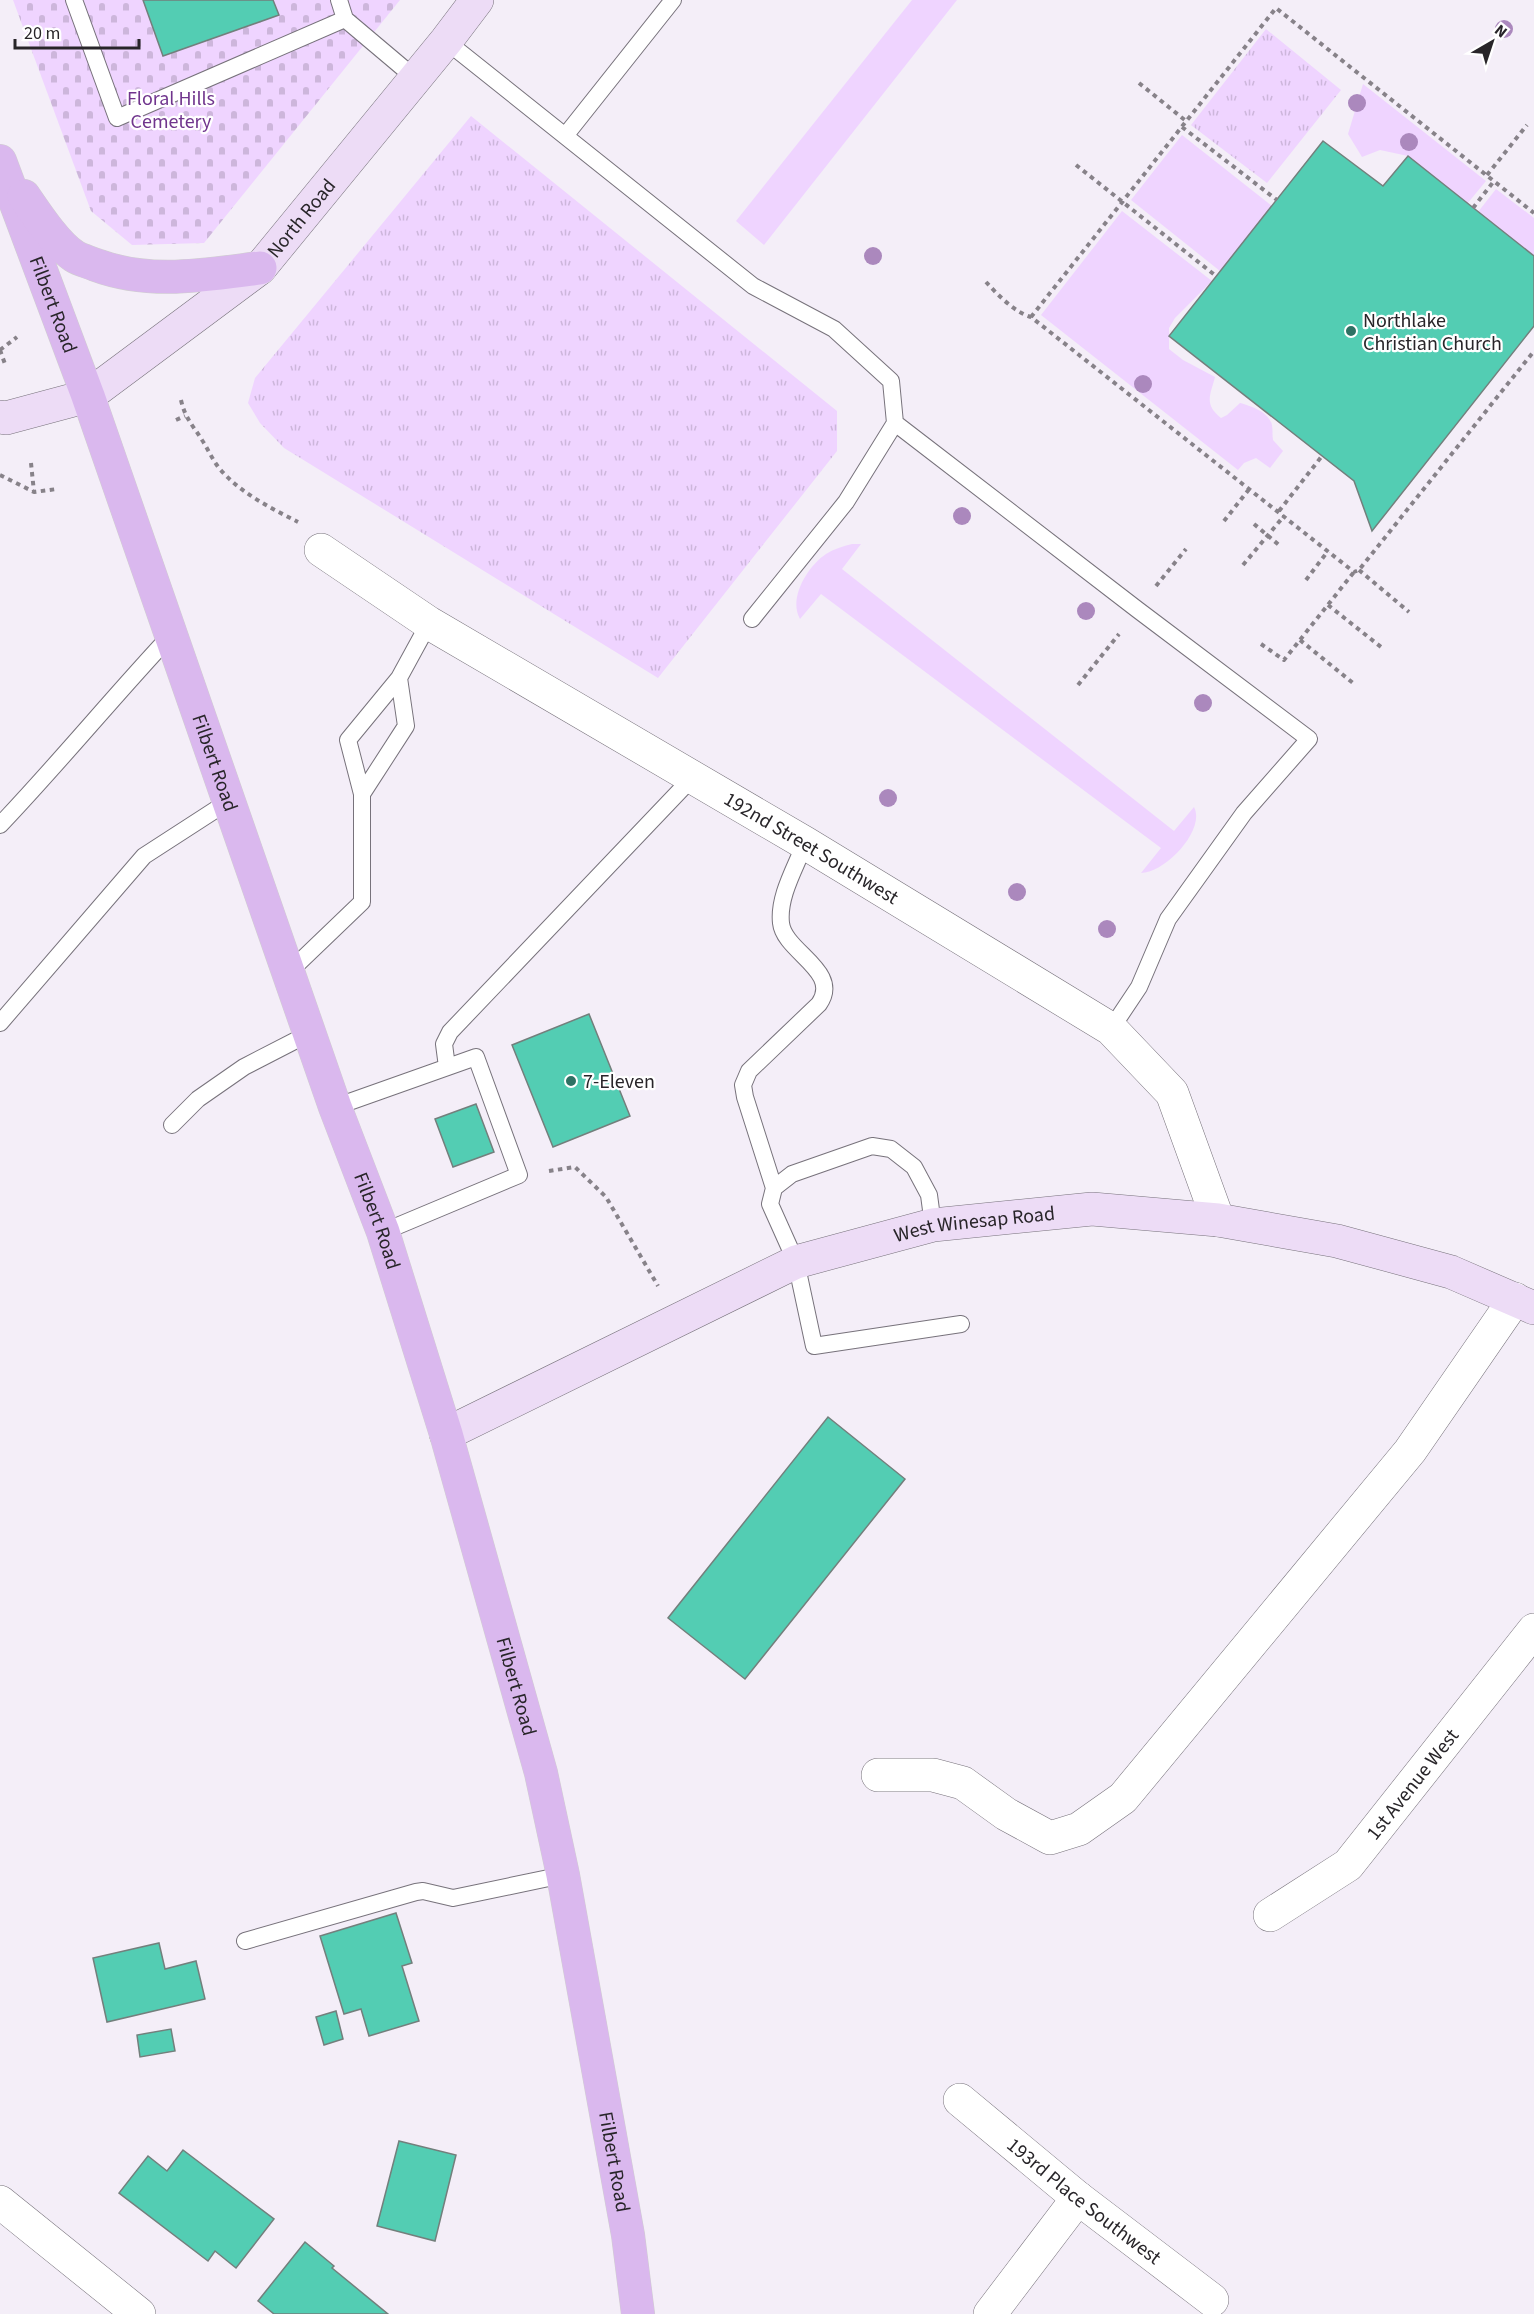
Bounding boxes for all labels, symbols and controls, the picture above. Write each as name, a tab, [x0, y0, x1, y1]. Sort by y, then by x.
scale bar	[15, 12, 140, 50]
north arrow	[1462, 12, 1522, 72]
text: N	[1490, 19, 1512, 43]
text: 20 m	[24, 21, 60, 46]
park label: Floral Hills Cemetery	[127, 85, 215, 136]
street label: North Road	[261, 173, 343, 264]
street label: Filbert Road	[22, 252, 84, 357]
place label: Northlake Christian Church	[1363, 307, 1502, 358]
marker: Northlake Christian Church	[1344, 324, 1358, 338]
street label: Filbert Road	[185, 710, 244, 815]
street label: 192nd Street Southwest	[718, 786, 904, 912]
place label: 7-Eleven	[583, 1068, 655, 1096]
marker: 7-Eleven	[564, 1074, 578, 1088]
street label: Filbert Road	[346, 1168, 407, 1273]
street label: West Winesap Road	[891, 1200, 1056, 1250]
street label: Filbert Road	[489, 1634, 543, 1739]
street label: 1st Avenue West	[1360, 1723, 1466, 1846]
street label: Filbert Road	[591, 2110, 637, 2214]
street label: 193rd Place Southwest	[1000, 2132, 1167, 2272]

